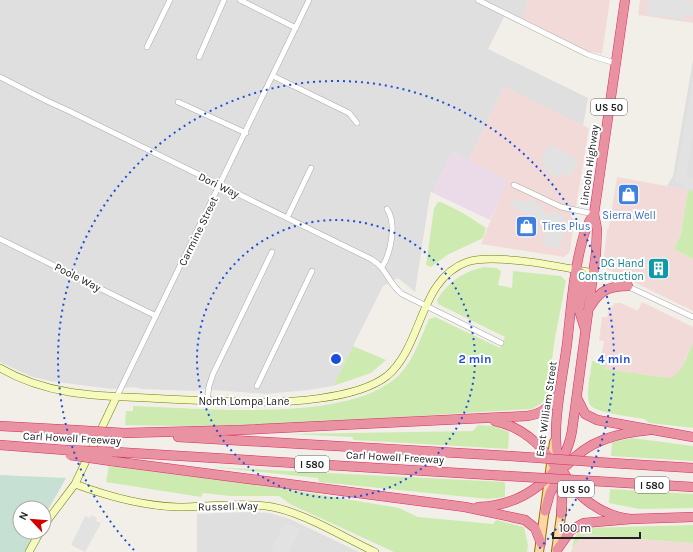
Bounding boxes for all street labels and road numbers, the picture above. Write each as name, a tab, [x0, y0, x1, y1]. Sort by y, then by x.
road number: US 50	[591, 99, 627, 115]
street label: Lincoln Highway	[577, 124, 602, 206]
street label: Dori Way	[196, 170, 241, 201]
street label: Carmine Street	[176, 194, 221, 268]
street label: Poole Way	[52, 260, 103, 295]
street label: East William Street	[533, 360, 560, 458]
street label: North Lompa Lane	[199, 395, 290, 408]
street label: Carl Howell Freeway	[22, 429, 121, 448]
street label: Carl Howell Freeway	[345, 448, 444, 467]
road number: I 580	[295, 456, 329, 472]
road number: I 580	[635, 477, 669, 493]
road number: US 50	[558, 481, 594, 497]
street label: Russell Way	[198, 499, 258, 514]

